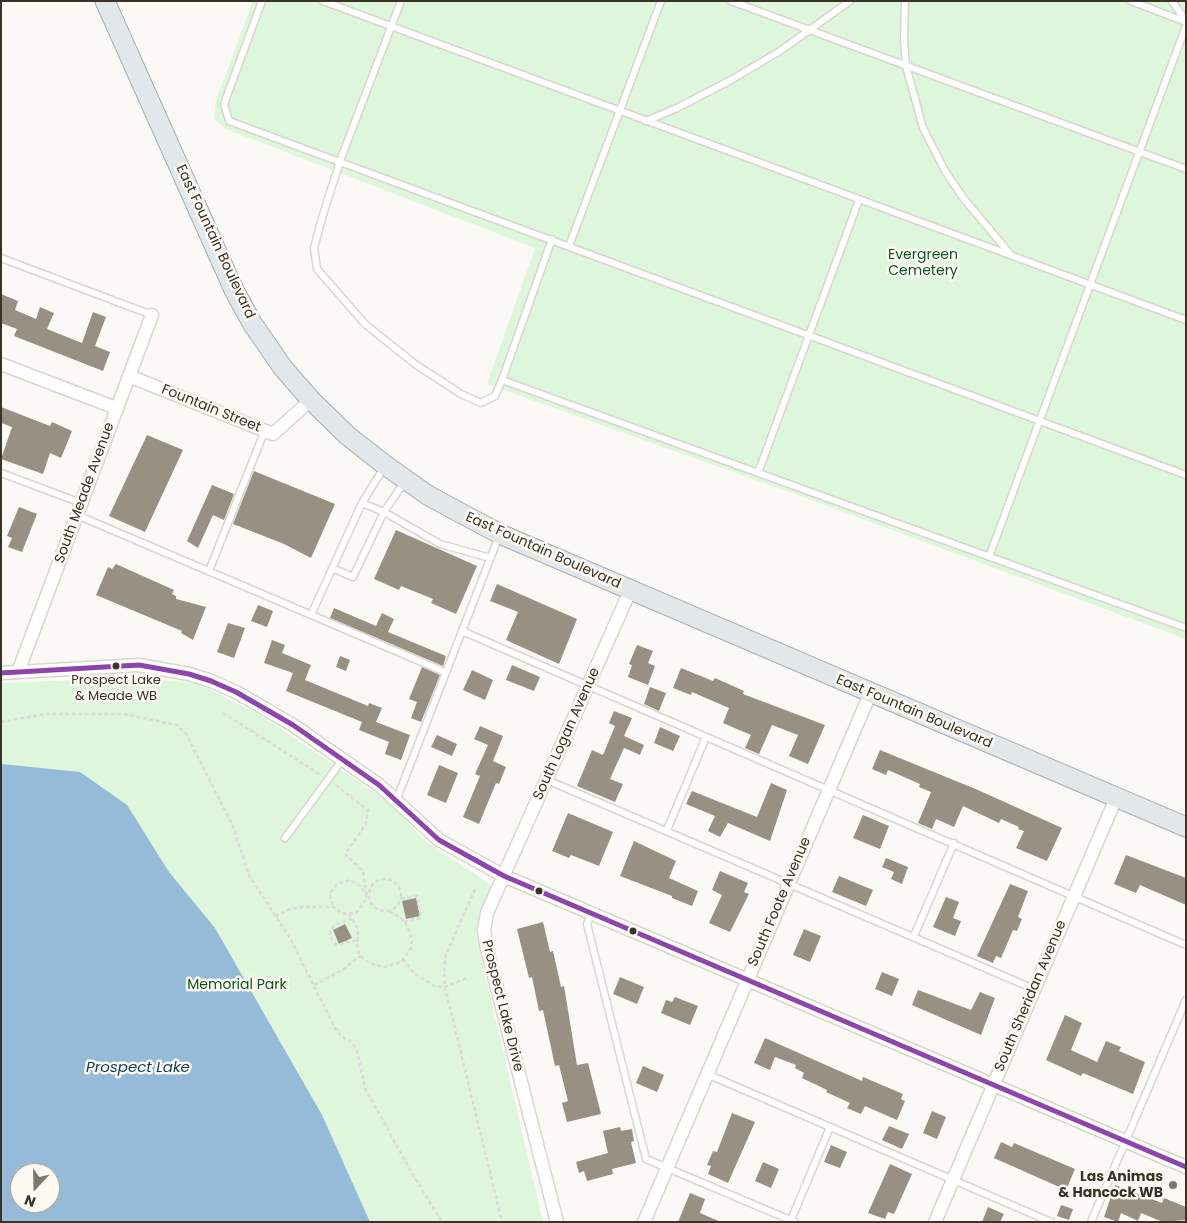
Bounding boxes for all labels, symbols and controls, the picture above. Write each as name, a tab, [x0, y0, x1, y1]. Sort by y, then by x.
street label: East Fountain Boulevard	[172, 162, 258, 322]
park label: Evergreen Cemetery	[888, 247, 958, 280]
street label: Fountain Street	[159, 381, 263, 437]
street label: South Meade Avenue	[52, 420, 118, 566]
street label: East Fountain Boulevard	[463, 509, 623, 593]
marker: Prospect Lake & Meade WB	[111, 661, 121, 671]
street label: South Logan Avenue	[530, 665, 604, 803]
street label: East Fountain Boulevard	[833, 671, 995, 753]
place label: Prospect Lake & Meade WB	[71, 673, 161, 704]
street label: South Foote Avenue	[745, 835, 815, 969]
unlabelled marker	[534, 886, 544, 896]
street label: South Sheridan Avenue	[991, 918, 1071, 1074]
unlabelled marker	[628, 926, 638, 936]
street label: Prospect Lake Drive	[477, 938, 527, 1074]
park label: Memorial Park	[187, 977, 287, 993]
water label: Prospect Lake	[86, 1059, 190, 1077]
north arrow	[10, 1163, 60, 1213]
place label: Las Animas & Hancock WB	[1058, 1169, 1163, 1202]
marker: Las Animas & Hancock WB	[1167, 1179, 1179, 1191]
text: N	[21, 1190, 38, 1212]

